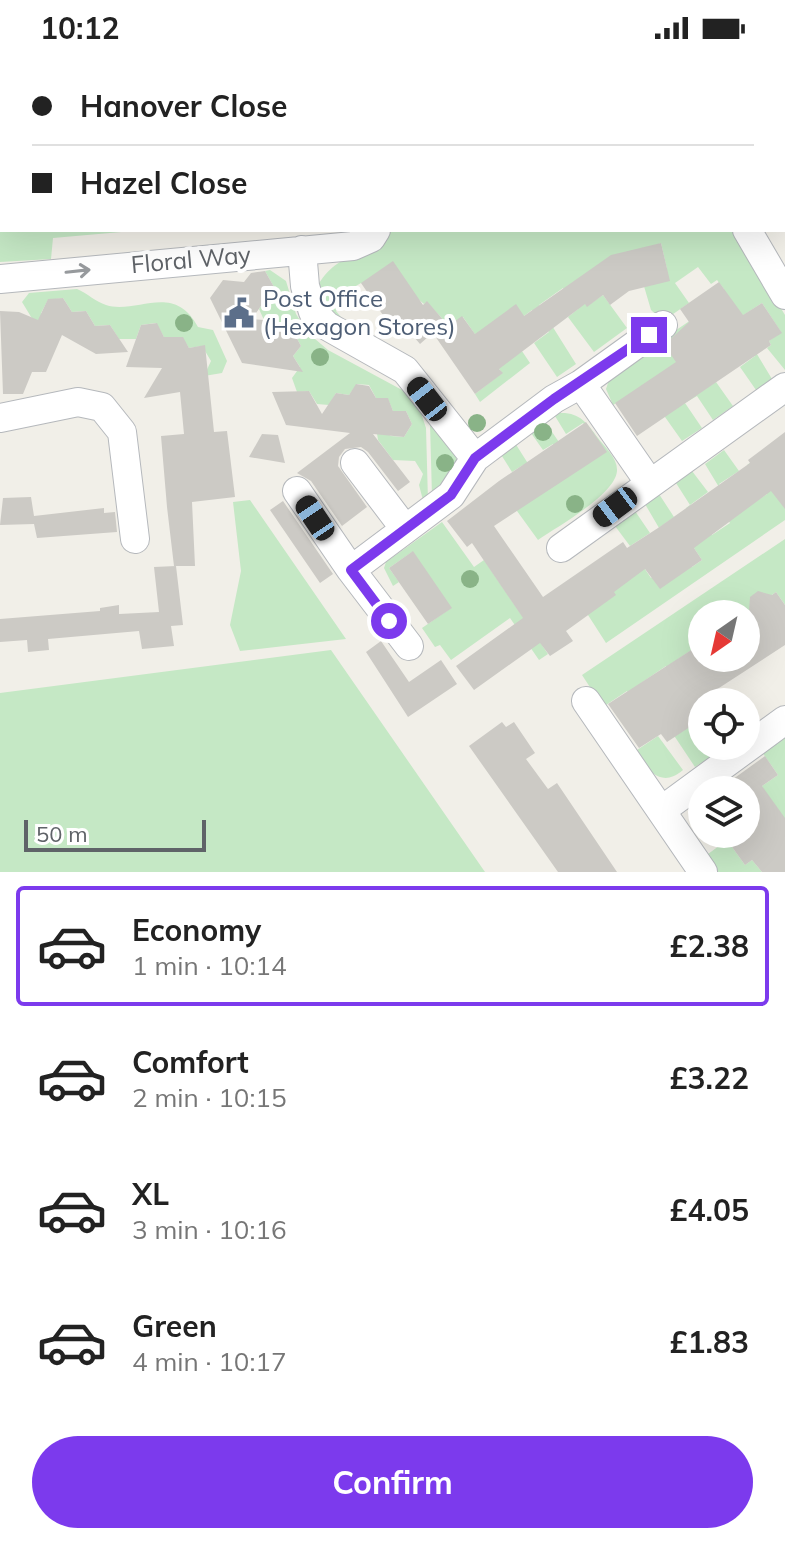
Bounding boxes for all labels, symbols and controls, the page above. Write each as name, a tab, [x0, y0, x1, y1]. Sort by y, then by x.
text: 10:12	[40, 9, 119, 47]
text: Hanover Close	[80, 87, 287, 125]
text: Hazel Close	[80, 164, 247, 202]
street label: Floral Way	[130, 239, 252, 279]
one-way arrow	[64, 264, 91, 279]
place label: Post Office (Hexagon Stores)	[263, 283, 456, 341]
public building icon: Post Office (Hexagon Stores)	[222, 296, 256, 330]
route end	[631, 317, 667, 353]
car	[403, 373, 451, 425]
car	[589, 483, 641, 531]
car	[292, 491, 338, 545]
north arrow	[688, 600, 760, 672]
map controls	[688, 600, 760, 848]
route start	[371, 603, 407, 639]
button: locate	[688, 688, 760, 760]
button: layers	[688, 776, 760, 848]
scale bar	[24, 816, 206, 852]
text: 50 m	[36, 820, 87, 848]
icon: car	[36, 910, 108, 982]
text: Economy	[132, 911, 261, 949]
text: £2.38	[670, 927, 749, 965]
text: 1 min · 10:14	[132, 949, 287, 982]
icon: car	[36, 1042, 108, 1114]
text: Comfort	[132, 1043, 249, 1081]
text: £3.22	[670, 1059, 749, 1097]
text: 2 min · 10:15	[132, 1081, 287, 1114]
icon: car	[36, 1174, 108, 1246]
text: XL	[132, 1175, 169, 1213]
text: £4.05	[670, 1191, 749, 1229]
text: 3 min · 10:16	[132, 1213, 287, 1246]
icon: car	[36, 1306, 108, 1378]
text: Green	[132, 1307, 217, 1345]
text: £1.83	[670, 1323, 749, 1361]
text: 4 min · 10:17	[132, 1345, 287, 1378]
button: Confirm	[32, 1436, 753, 1528]

